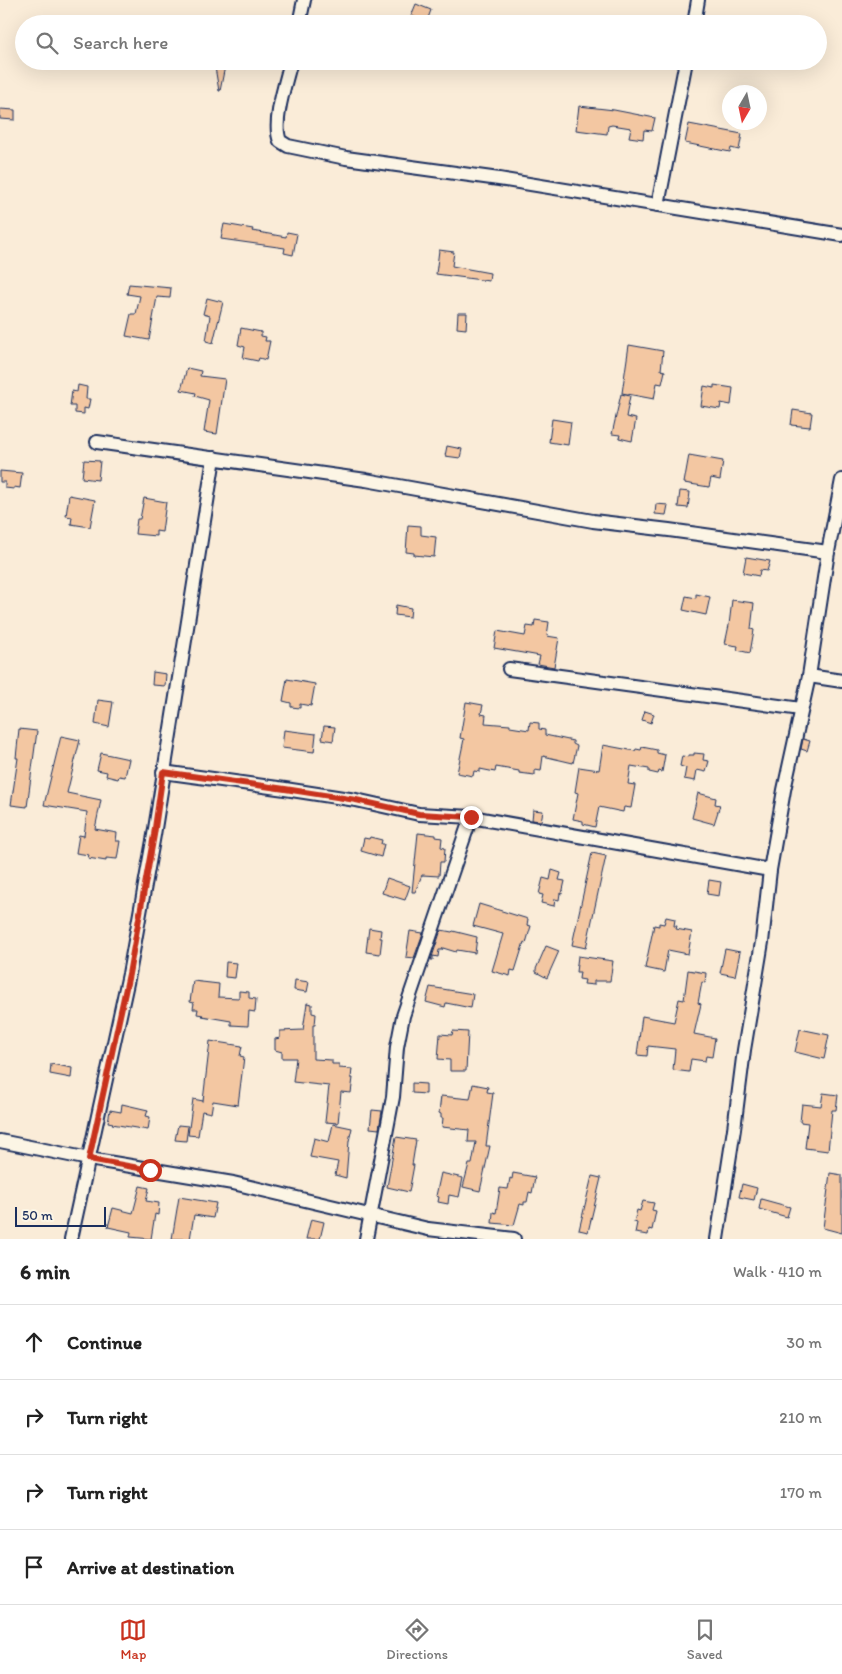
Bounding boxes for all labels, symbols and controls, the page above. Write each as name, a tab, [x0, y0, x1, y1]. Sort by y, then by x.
search box	[15, 15, 827, 70]
icon: search	[33, 29, 61, 57]
text: Search here	[73, 31, 168, 54]
north arrow	[722, 85, 767, 130]
route end	[460, 806, 483, 829]
route start	[139, 1159, 162, 1182]
scale bar	[15, 1204, 106, 1227]
text: 50 m	[22, 1207, 53, 1224]
text: 6 min	[20, 1259, 70, 1284]
text: Walk · 410 m	[733, 1262, 822, 1281]
icon: ahead	[20, 1328, 48, 1356]
text: Continue	[67, 1331, 142, 1354]
text: 30 m	[786, 1333, 822, 1352]
icon: right	[20, 1403, 48, 1431]
text: Turn right	[67, 1406, 148, 1429]
text: 210 m	[779, 1408, 822, 1427]
icon: right	[20, 1478, 48, 1506]
text: Turn right	[67, 1481, 148, 1504]
text: 170 m	[780, 1483, 822, 1502]
icon: arrive	[20, 1553, 48, 1581]
text: Arrive at destination	[67, 1556, 234, 1579]
tab: Map	[119, 1616, 147, 1663]
tab: Directions	[386, 1616, 448, 1663]
tab: Saved	[687, 1616, 723, 1663]

